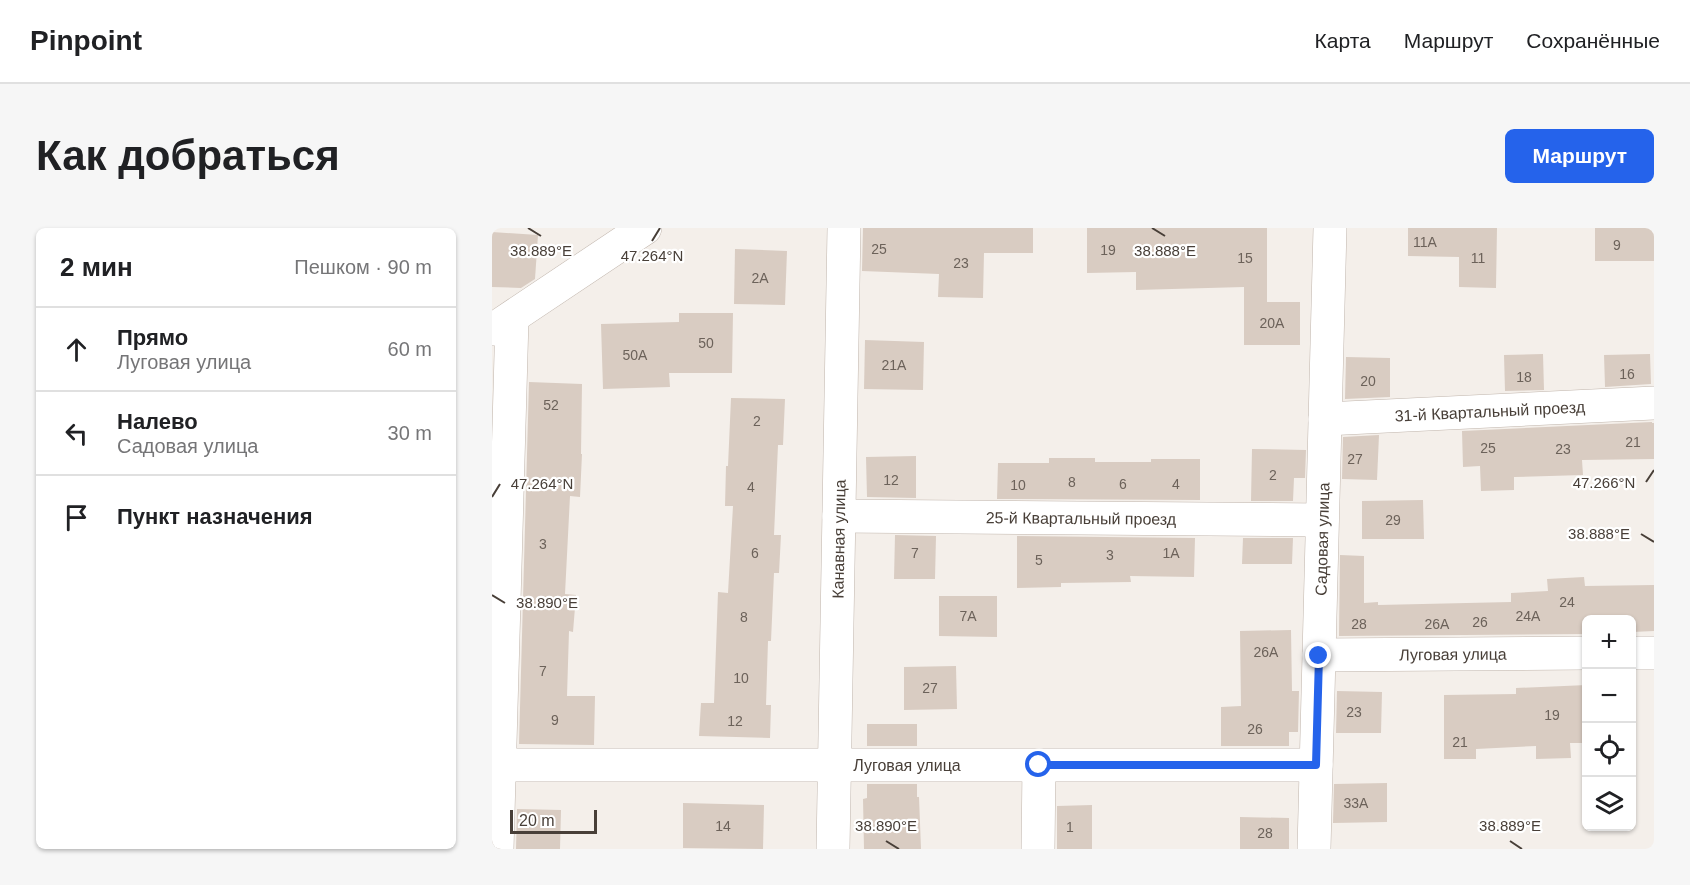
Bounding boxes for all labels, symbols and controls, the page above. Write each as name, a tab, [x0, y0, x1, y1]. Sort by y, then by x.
text: Pinpoint	[30, 25, 142, 56]
text: Карта	[1315, 29, 1371, 52]
text: Маршрут	[1404, 29, 1493, 52]
text: Сохранённые	[1526, 29, 1660, 52]
button: Маршрут	[1505, 129, 1654, 183]
text: Как добраться	[36, 132, 340, 179]
house number: 11А	[1413, 234, 1438, 250]
house number: 9	[1613, 237, 1621, 253]
house number: 25	[871, 241, 887, 257]
text: 38.889°E	[510, 242, 572, 259]
house number: 19	[1100, 242, 1116, 258]
text: 38.888°E	[1134, 242, 1196, 259]
text: 47.264°N	[621, 247, 683, 264]
house number: 15	[1237, 250, 1253, 266]
house number: 11	[1471, 250, 1485, 266]
text: 2 мин	[60, 252, 133, 282]
house number: 23	[953, 255, 969, 271]
text: Пешком · 90 m	[294, 256, 432, 278]
house number: 2А	[751, 270, 769, 286]
house number: 20А	[1260, 315, 1285, 331]
text: Прямо	[117, 325, 188, 350]
icon: ahead	[60, 333, 93, 366]
house number: 50	[698, 335, 714, 351]
text: 60 m	[388, 338, 432, 360]
house number: 50А	[623, 347, 648, 363]
text: Луговая улица	[117, 351, 251, 373]
house number: 21А	[882, 357, 907, 373]
house number: 16	[1619, 366, 1635, 382]
house number: 18	[1516, 369, 1532, 385]
house number: 20	[1360, 373, 1376, 389]
house number: 52	[543, 397, 559, 413]
street label: 31-й Квартальный проезд	[1394, 398, 1586, 424]
text: Налево	[117, 409, 198, 434]
house number: 2	[753, 413, 761, 429]
icon: left	[60, 417, 93, 450]
text: 30 m	[388, 422, 432, 444]
house number: 21	[1625, 434, 1641, 450]
text: Садовая улица	[117, 435, 258, 457]
house number: 25	[1480, 440, 1496, 456]
house number: 23	[1555, 441, 1571, 457]
house number: 27	[1347, 451, 1363, 467]
house number: 2	[1269, 467, 1277, 483]
house number: 12	[883, 472, 899, 488]
house number: 8	[1068, 474, 1076, 490]
text: 47.266°N	[1573, 474, 1635, 491]
text: 47.264°N	[511, 475, 573, 492]
house number: 6	[1119, 476, 1127, 492]
house number: 4	[1172, 476, 1180, 492]
house number: 10	[1010, 477, 1026, 493]
house number: 4	[747, 479, 755, 495]
street label: Канавная улица	[829, 479, 848, 599]
street label: Садовая улица	[1312, 482, 1332, 596]
icon: arrive	[60, 501, 93, 534]
text: Пункт назначения	[117, 504, 313, 529]
street label: 25-й Квартальный проезд	[986, 509, 1177, 527]
house number: 29	[1385, 512, 1401, 528]
text: 38.888°E	[1568, 525, 1630, 542]
house number: 3	[539, 536, 547, 552]
house number: 6	[751, 545, 759, 561]
house number: 7	[911, 545, 919, 561]
house number: 1А	[1162, 545, 1180, 561]
house number: 3	[1106, 547, 1114, 563]
house number: 5	[1035, 552, 1043, 568]
text: 38.890°E	[516, 594, 578, 611]
house number: 24	[1559, 594, 1575, 610]
house number: 7А	[959, 608, 977, 624]
house number: 24А	[1516, 608, 1541, 624]
house number: 8	[740, 609, 748, 625]
house number: 26	[1472, 614, 1488, 630]
map controls	[1582, 615, 1636, 831]
button: +	[1582, 615, 1636, 669]
house number: 28	[1351, 616, 1367, 632]
house number: 26А	[1425, 616, 1450, 632]
route end	[1305, 642, 1331, 668]
house number: 26А	[1254, 644, 1279, 660]
street label: Луговая улица	[1399, 645, 1507, 663]
house number: 7	[539, 663, 547, 679]
button: −	[1582, 669, 1636, 723]
house number: 10	[733, 670, 749, 686]
house number: 27	[922, 680, 938, 696]
house number: 23	[1346, 704, 1362, 720]
house number: 19	[1544, 707, 1560, 723]
house number: 9	[551, 712, 559, 728]
house number: 12	[727, 713, 743, 729]
house number: 26	[1247, 721, 1263, 737]
button: locate	[1582, 723, 1636, 777]
house number: 21	[1452, 734, 1468, 750]
route start	[1025, 751, 1051, 777]
street label: Луговая улица	[853, 757, 961, 774]
button: layers	[1582, 777, 1636, 831]
house number: 33А	[1344, 795, 1369, 811]
scale bar	[510, 807, 597, 834]
text: 20 m	[519, 812, 555, 829]
text: 38.890°E	[855, 817, 917, 834]
text: 38.889°E	[1479, 817, 1541, 834]
house number: 14	[715, 818, 731, 834]
house number: 1	[1066, 819, 1074, 835]
house number: 28	[1257, 825, 1273, 841]

